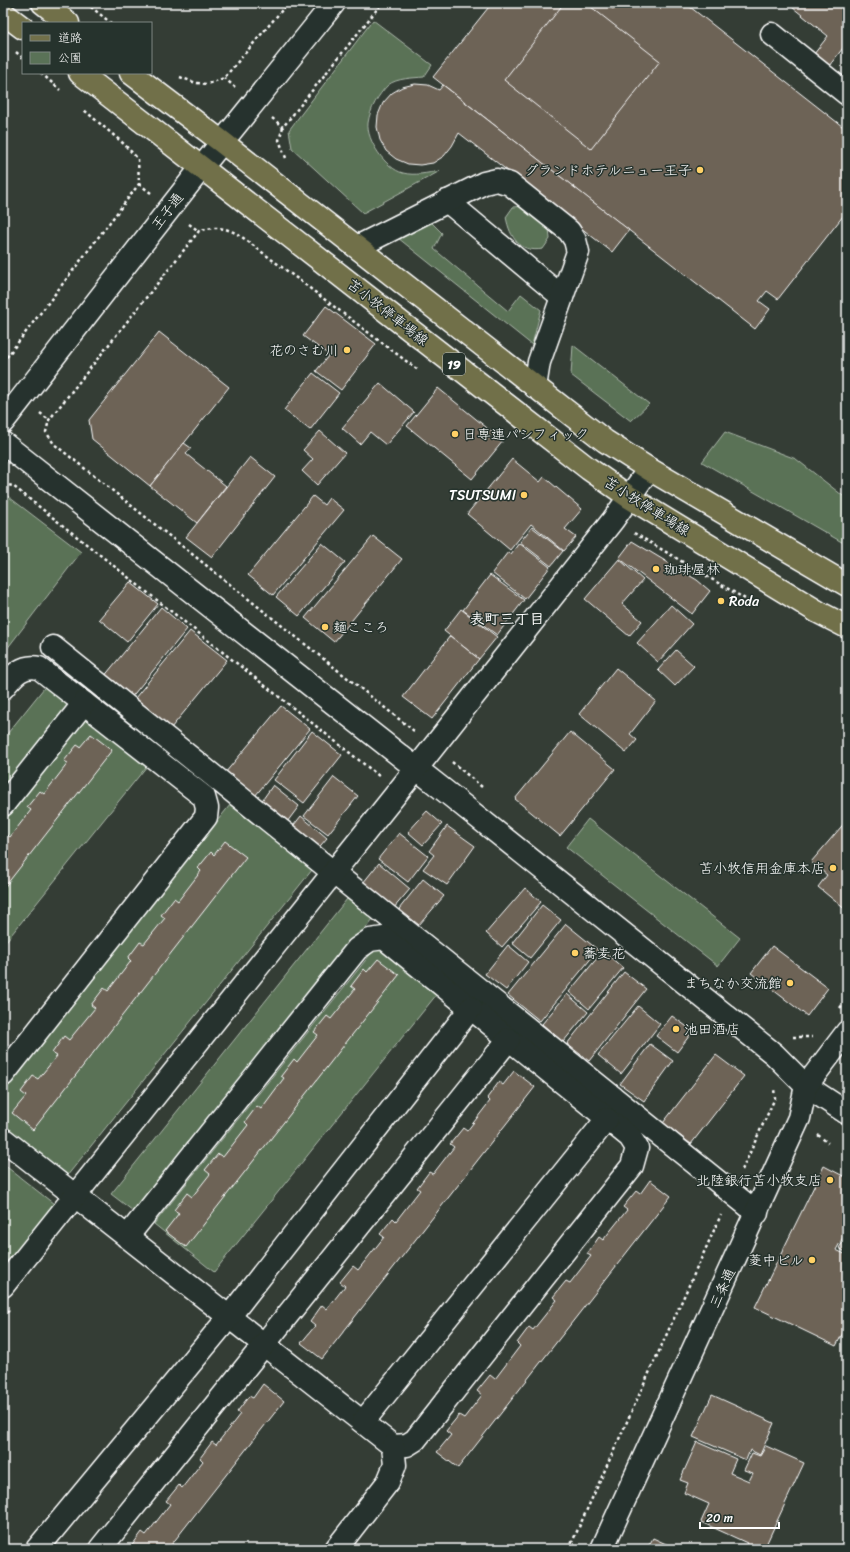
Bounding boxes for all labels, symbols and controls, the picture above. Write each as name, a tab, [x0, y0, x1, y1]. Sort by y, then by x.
legend	[22, 22, 152, 74]
text: 道路	[58, 27, 82, 49]
text: 公園	[58, 47, 82, 69]
place label: グランドホテルニュー王子	[525, 158, 692, 183]
marker: グランドホテルニュー王子	[695, 165, 705, 175]
street label: 王子通	[145, 187, 190, 236]
street label: 苫小牧停車場線	[341, 272, 434, 352]
place label: 花のさむ川	[269, 338, 339, 363]
marker: 花のさむ川	[342, 345, 352, 355]
road number: 19	[443, 353, 465, 375]
place label: 日専連パシフィック	[463, 422, 589, 447]
marker: 日専連パシフィック	[450, 429, 460, 439]
street label: 苫小牧停車場線	[599, 470, 695, 543]
place label: TSUTSUMI	[449, 483, 517, 508]
marker: TSUTSUMI	[519, 490, 529, 500]
place label: 珈琲屋林	[664, 557, 720, 582]
marker: 珈琲屋林	[651, 564, 661, 574]
place label: Roda	[729, 589, 760, 614]
marker: Roda	[716, 596, 726, 606]
district label: 表町三丁目	[469, 606, 545, 632]
place label: 麺こころ	[333, 615, 389, 640]
marker: 麺こころ	[320, 622, 330, 632]
place label: 苫小牧信用金庫本店	[699, 856, 825, 881]
marker: 苫小牧信用金庫本店	[828, 863, 838, 873]
place label: 蕎麦花	[583, 941, 625, 966]
marker: 蕎麦花	[570, 948, 580, 958]
place label: まちなか交流館	[684, 971, 782, 996]
marker: まちなか交流館	[785, 978, 795, 988]
place label: 池田酒店	[684, 1017, 740, 1042]
marker: 池田酒店	[671, 1024, 681, 1034]
place label: 北陸銀行苫小牧支店	[696, 1168, 822, 1193]
marker: 北陸銀行苫小牧支店	[825, 1175, 835, 1185]
place label: 菱中ビル	[748, 1248, 804, 1273]
marker: 菱中ビル	[807, 1255, 817, 1265]
street label: 三条通	[702, 1264, 743, 1313]
scale bar	[700, 1504, 779, 1530]
text: 20 m	[706, 1507, 733, 1529]

